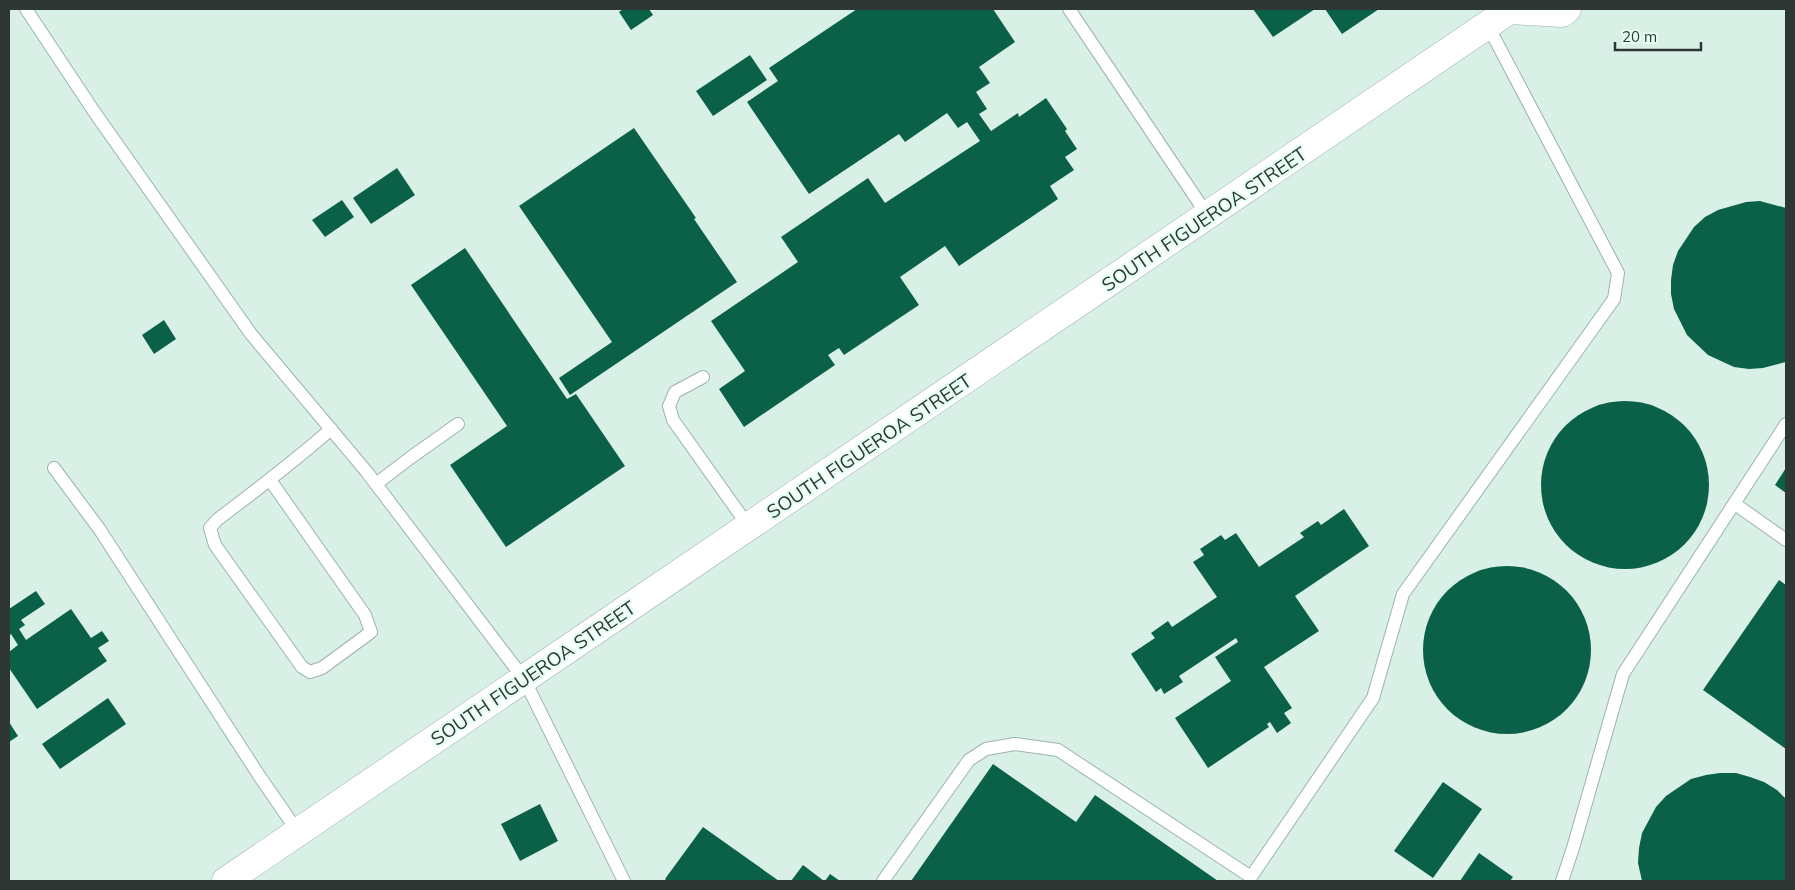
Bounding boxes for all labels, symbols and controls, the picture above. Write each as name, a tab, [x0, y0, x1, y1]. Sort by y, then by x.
scale bar	[1615, 20, 1701, 52]
text: 20 m	[1622, 27, 1657, 46]
street label: SOUTH FIGUEROA STREET	[1097, 141, 1311, 297]
street label: SOUTH FIGUEROA STREET	[762, 368, 976, 524]
street label: SOUTH FIGUEROA STREET	[426, 595, 640, 751]

